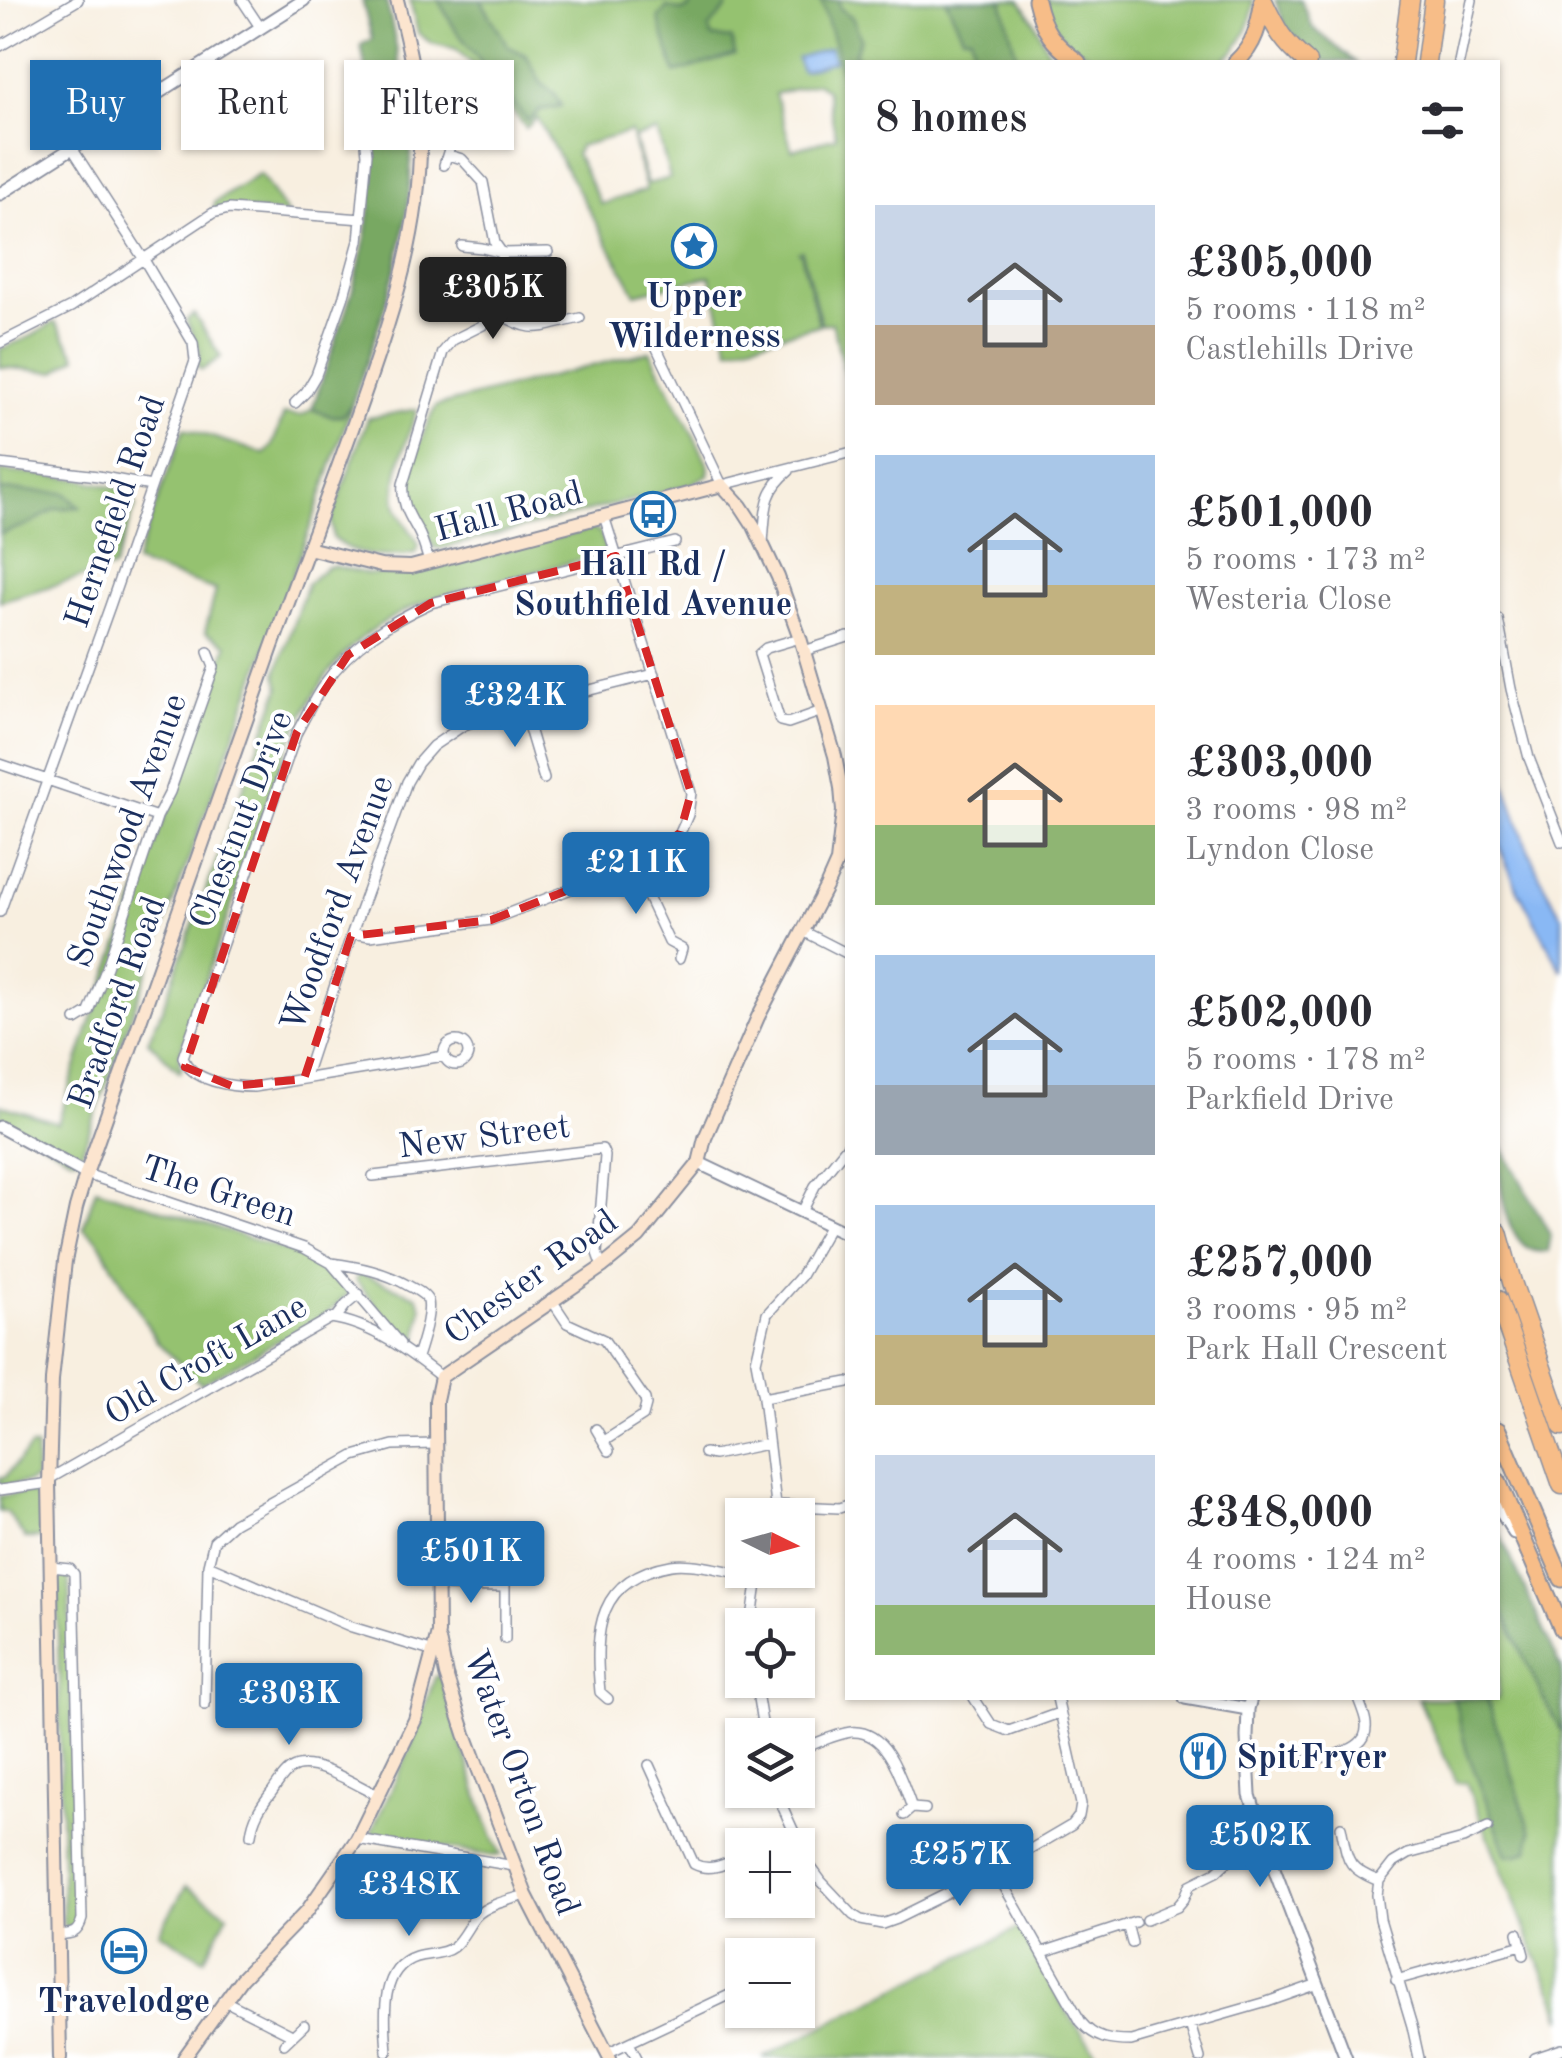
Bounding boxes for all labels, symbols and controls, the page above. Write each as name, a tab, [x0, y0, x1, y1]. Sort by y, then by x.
chip: Buy	[30, 60, 161, 150]
chip: Rent	[181, 60, 324, 150]
chip: Filters	[344, 60, 514, 150]
icon: filters	[1415, 93, 1470, 148]
text: 8 homes	[875, 99, 1027, 141]
place icon: Upper Wilderness	[671, 223, 717, 269]
text: £305,000	[1185, 244, 1373, 286]
icon: home	[955, 245, 1075, 365]
pin: £305K	[423, 257, 563, 342]
text: £305K	[441, 273, 545, 305]
place label: Upper Wilderness	[607, 280, 781, 355]
text: 5 rooms · 118 m²	[1185, 295, 1426, 327]
text: Castlehills Drive	[1185, 335, 1414, 367]
street label: Hernefield Road	[60, 391, 172, 632]
street label: Hall Road	[431, 476, 586, 549]
bus stop icon: Hall Rd / Southfield Avenue	[630, 491, 676, 537]
text: £501,000	[1185, 494, 1373, 536]
icon: home	[955, 495, 1075, 615]
text: 5 rooms · 173 m²	[1185, 545, 1426, 577]
place label: Hall Rd / Southfield Avenue	[514, 548, 792, 623]
text: Westeria Close	[1185, 585, 1392, 617]
pin: £324K	[445, 665, 585, 750]
text: £324K	[463, 681, 567, 713]
street label: Southwood Avenue	[63, 689, 194, 972]
street label: Chestnut Drive	[185, 706, 300, 933]
text: £303,000	[1185, 744, 1373, 786]
icon: home	[955, 745, 1075, 865]
street label: Woodford Avenue	[276, 771, 401, 1036]
text: 3 rooms · 98 m²	[1185, 795, 1407, 827]
pin: £211K	[566, 832, 706, 917]
text: Lyndon Close	[1185, 835, 1374, 867]
text: £211K	[584, 848, 688, 880]
street label: Bradford Road	[64, 892, 173, 1114]
text: £502,000	[1185, 994, 1373, 1036]
icon: home	[955, 995, 1075, 1115]
text: 5 rooms · 178 m²	[1185, 1045, 1426, 1077]
text: Parkfield Drive	[1185, 1085, 1394, 1117]
street label: New Street	[396, 1110, 572, 1165]
street label: The Green	[136, 1151, 300, 1234]
street label: Chester Road	[439, 1204, 624, 1352]
text: £257,000	[1185, 1244, 1373, 1286]
icon: home	[955, 1245, 1075, 1365]
street label: Old Croft Lane	[99, 1289, 313, 1433]
text: 3 rooms · 95 m²	[1185, 1295, 1407, 1327]
text: Park Hall Crescent	[1185, 1335, 1447, 1367]
text: £348,000	[1185, 1494, 1373, 1536]
icon: home	[955, 1495, 1075, 1615]
north arrow	[725, 1498, 815, 1588]
map controls	[725, 1498, 815, 2028]
pin: £501K	[401, 1521, 541, 1606]
text: £501K	[419, 1537, 523, 1569]
text: 4 rooms · 124 m²	[1185, 1545, 1426, 1577]
text: House	[1185, 1585, 1272, 1617]
button: locate	[725, 1608, 815, 1698]
street label: Water Orton Road	[456, 1646, 585, 1920]
pin: £303K	[219, 1663, 359, 1748]
text: £303K	[237, 1679, 341, 1711]
button: layers	[725, 1718, 815, 1808]
restaurant icon: SpitFryer	[1180, 1733, 1226, 1779]
place label: SpitFryer	[1236, 1741, 1387, 1776]
pin: £502K	[1190, 1805, 1330, 1890]
text: £502K	[1208, 1821, 1312, 1853]
pin: £257K	[890, 1824, 1030, 1909]
button: +	[725, 1828, 815, 1918]
text: £257K	[908, 1840, 1012, 1872]
pin: £348K	[339, 1854, 479, 1939]
text: £348K	[357, 1870, 461, 1902]
hotel icon: Travelodge	[101, 1928, 147, 1974]
button: −	[725, 1938, 815, 2028]
place label: Travelodge	[38, 1985, 210, 2020]

